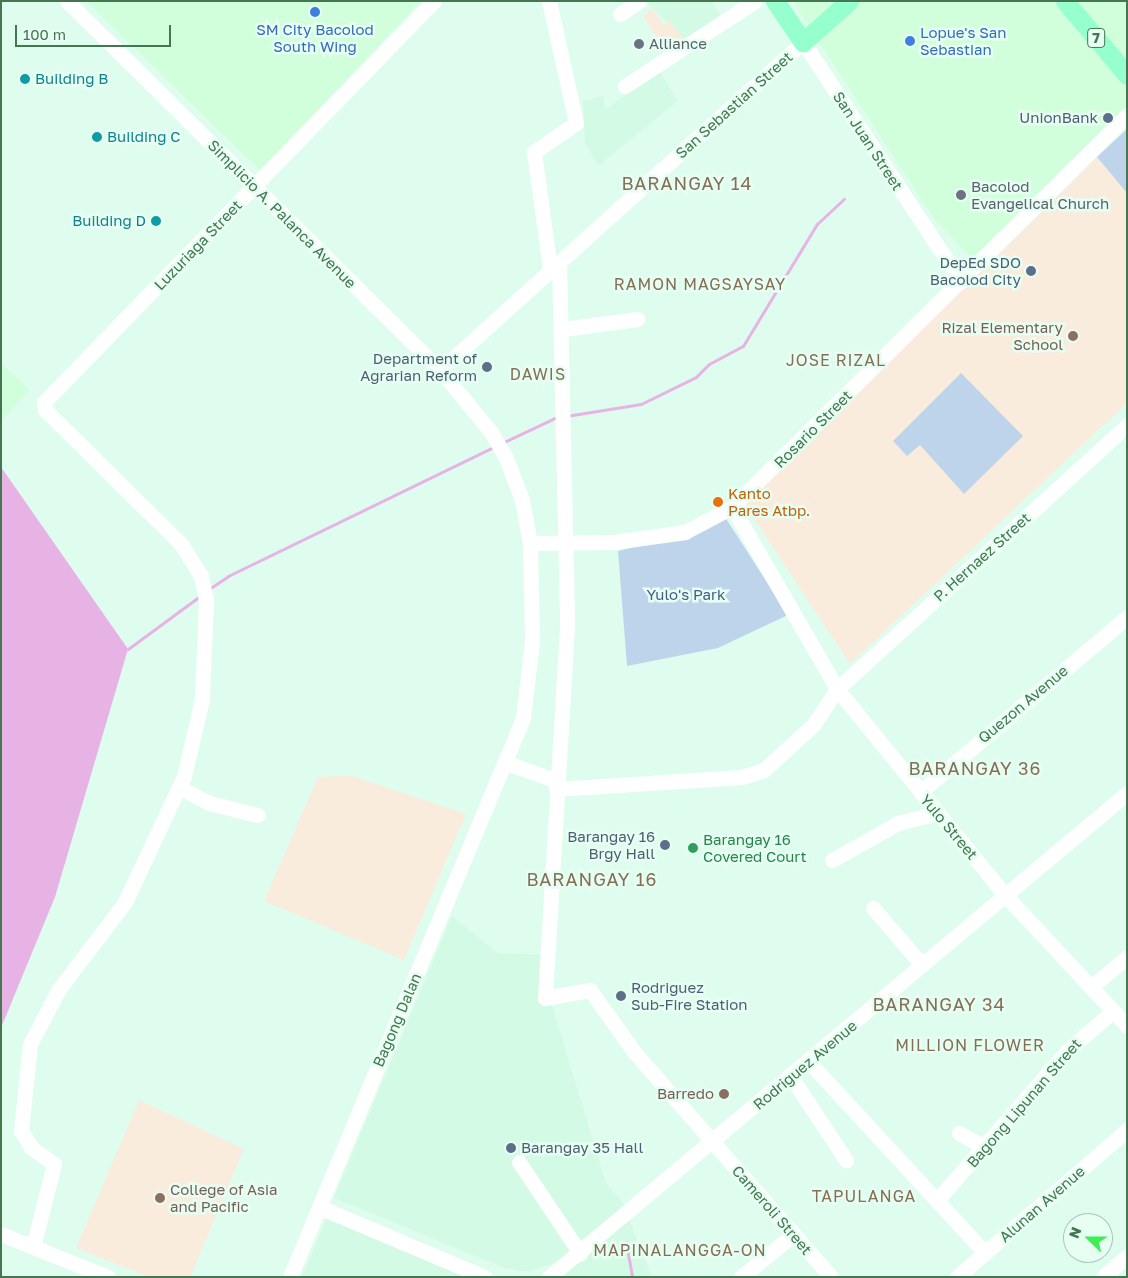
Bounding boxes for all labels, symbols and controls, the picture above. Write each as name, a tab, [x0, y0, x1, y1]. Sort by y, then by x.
marker: SM City Bacolod South Wing	[309, 6, 321, 18]
scale bar	[18, 15, 174, 47]
place label: SM City Bacolod South Wing	[256, 20, 374, 55]
place label: Lopue's San Sebastian	[920, 23, 1007, 58]
text: 100 m	[23, 25, 66, 43]
road number: 7	[1086, 26, 1106, 49]
place label: Alliance	[649, 35, 707, 53]
marker: Lopue's San Sebastian	[904, 35, 916, 47]
marker: Alliance	[633, 38, 645, 50]
street label: San Sebastian Street	[672, 48, 796, 162]
place label: Building B	[35, 70, 108, 88]
marker: Building B	[19, 73, 31, 85]
street label: San Juan Street	[829, 88, 907, 194]
place label: UnionBank	[1019, 109, 1098, 127]
marker: UnionBank	[1102, 112, 1114, 124]
place label: Building C	[107, 128, 180, 146]
marker: Building C	[91, 131, 103, 143]
street label: Simplicio A. Palanca Avenue	[204, 136, 360, 292]
district label: BARANGAY 14	[620, 172, 754, 194]
place label: Bacolod Evangelical Church	[971, 177, 1109, 212]
marker: Bacolod Evangelical Church	[955, 189, 967, 201]
street label: Luzuriaga Street	[150, 196, 246, 294]
place label: Building D	[72, 212, 146, 230]
marker: Building D	[150, 215, 162, 227]
place label: DepEd SDO Bacolod City	[930, 253, 1021, 288]
marker: DepEd SDO Bacolod City	[1025, 265, 1037, 277]
district label: RAMON MAGSAYSAY	[612, 274, 788, 294]
place label: Rizal Elementary School	[941, 318, 1063, 353]
marker: Rizal Elementary School	[1067, 330, 1079, 342]
place label: Department of Agrarian Reform	[360, 349, 477, 384]
district label: JOSE RIZAL	[785, 350, 887, 370]
marker: Department of Agrarian Reform	[481, 361, 493, 373]
district label: DAWIS	[509, 364, 567, 384]
street label: Rosario Street	[770, 386, 856, 472]
place label: Kanto Pares Atbp.	[728, 484, 810, 519]
marker: Kanto Pares Atbp.	[712, 496, 724, 508]
street label: P. Hernaez Street	[930, 509, 1034, 605]
park label: Yulo's Park	[647, 586, 725, 604]
street label: Quezon Avenue	[975, 661, 1071, 747]
district label: BARANGAY 36	[907, 757, 1043, 779]
street label: Yulo Street	[917, 791, 981, 863]
place label: Barangay 16 Brgy Hall	[567, 827, 655, 862]
place label: Barangay 16 Covered Court	[703, 830, 806, 865]
marker: Barangay 16 Brgy Hall	[659, 839, 671, 851]
marker: Barangay 16 Covered Court	[687, 842, 699, 854]
district label: BARANGAY 16	[525, 868, 659, 890]
street label: Bagong Dalan	[369, 970, 425, 1070]
place label: Rodriguez Sub-Fire Station	[631, 978, 748, 1013]
marker: Rodriguez Sub-Fire Station	[615, 990, 627, 1002]
district label: BARANGAY 34	[871, 993, 1007, 1015]
street label: Rodriguez Avenue	[750, 1016, 860, 1114]
district label: MILLION FLOWER	[893, 1035, 1047, 1055]
street label: Bagong Lipunan Street	[963, 1035, 1085, 1171]
place label: Barredo	[657, 1085, 714, 1103]
marker: Barredo	[718, 1088, 730, 1100]
place label: Barangay 35 Hall	[521, 1139, 643, 1157]
marker: Barangay 35 Hall	[505, 1142, 517, 1154]
street label: Cameroli Street	[728, 1162, 816, 1258]
street label: Alunan Avenue	[996, 1162, 1088, 1246]
place label: College of Asia and Pacific	[170, 1180, 278, 1215]
district label: TAPULANGA	[811, 1186, 917, 1206]
marker: College of Asia and Pacific	[154, 1192, 166, 1204]
north arrow	[1063, 1213, 1113, 1263]
text: N	[1065, 1224, 1084, 1241]
district label: MAPINALANGGA-ON	[591, 1240, 769, 1260]

